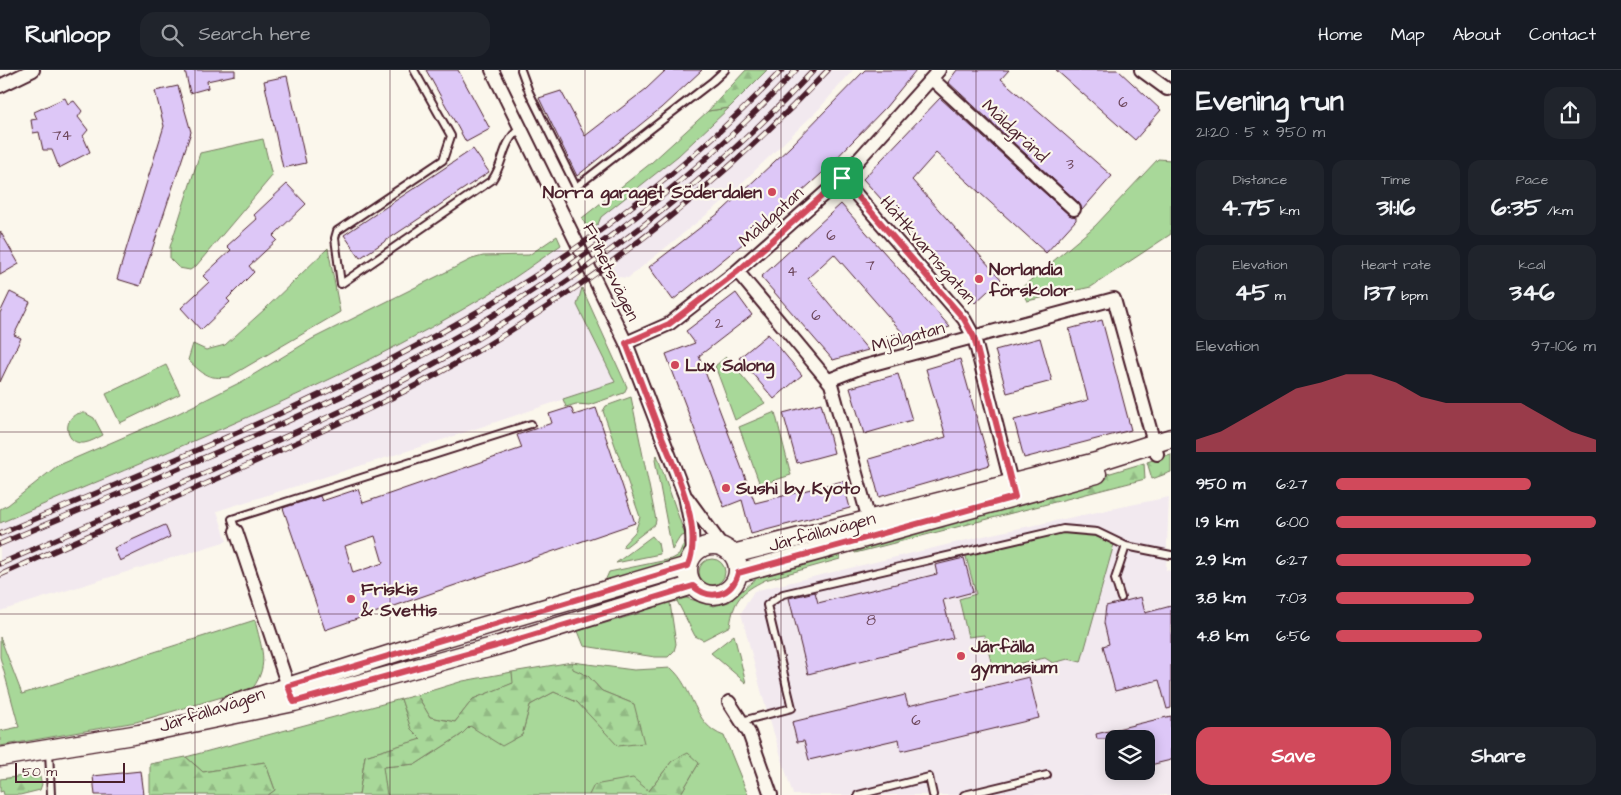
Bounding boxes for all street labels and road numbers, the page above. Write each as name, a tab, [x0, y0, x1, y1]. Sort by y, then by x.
street label: Mäldgränd	[976, 94, 1054, 169]
street label: Mäldgatan	[733, 181, 810, 254]
street label: Hättkvarnsgatan	[873, 190, 982, 310]
street label: Frihetsvägen	[576, 219, 646, 326]
street label: Mjölgatan	[869, 315, 948, 360]
street label: Järfällavägen	[766, 506, 879, 559]
street label: Järfällavägen	[156, 681, 268, 740]

